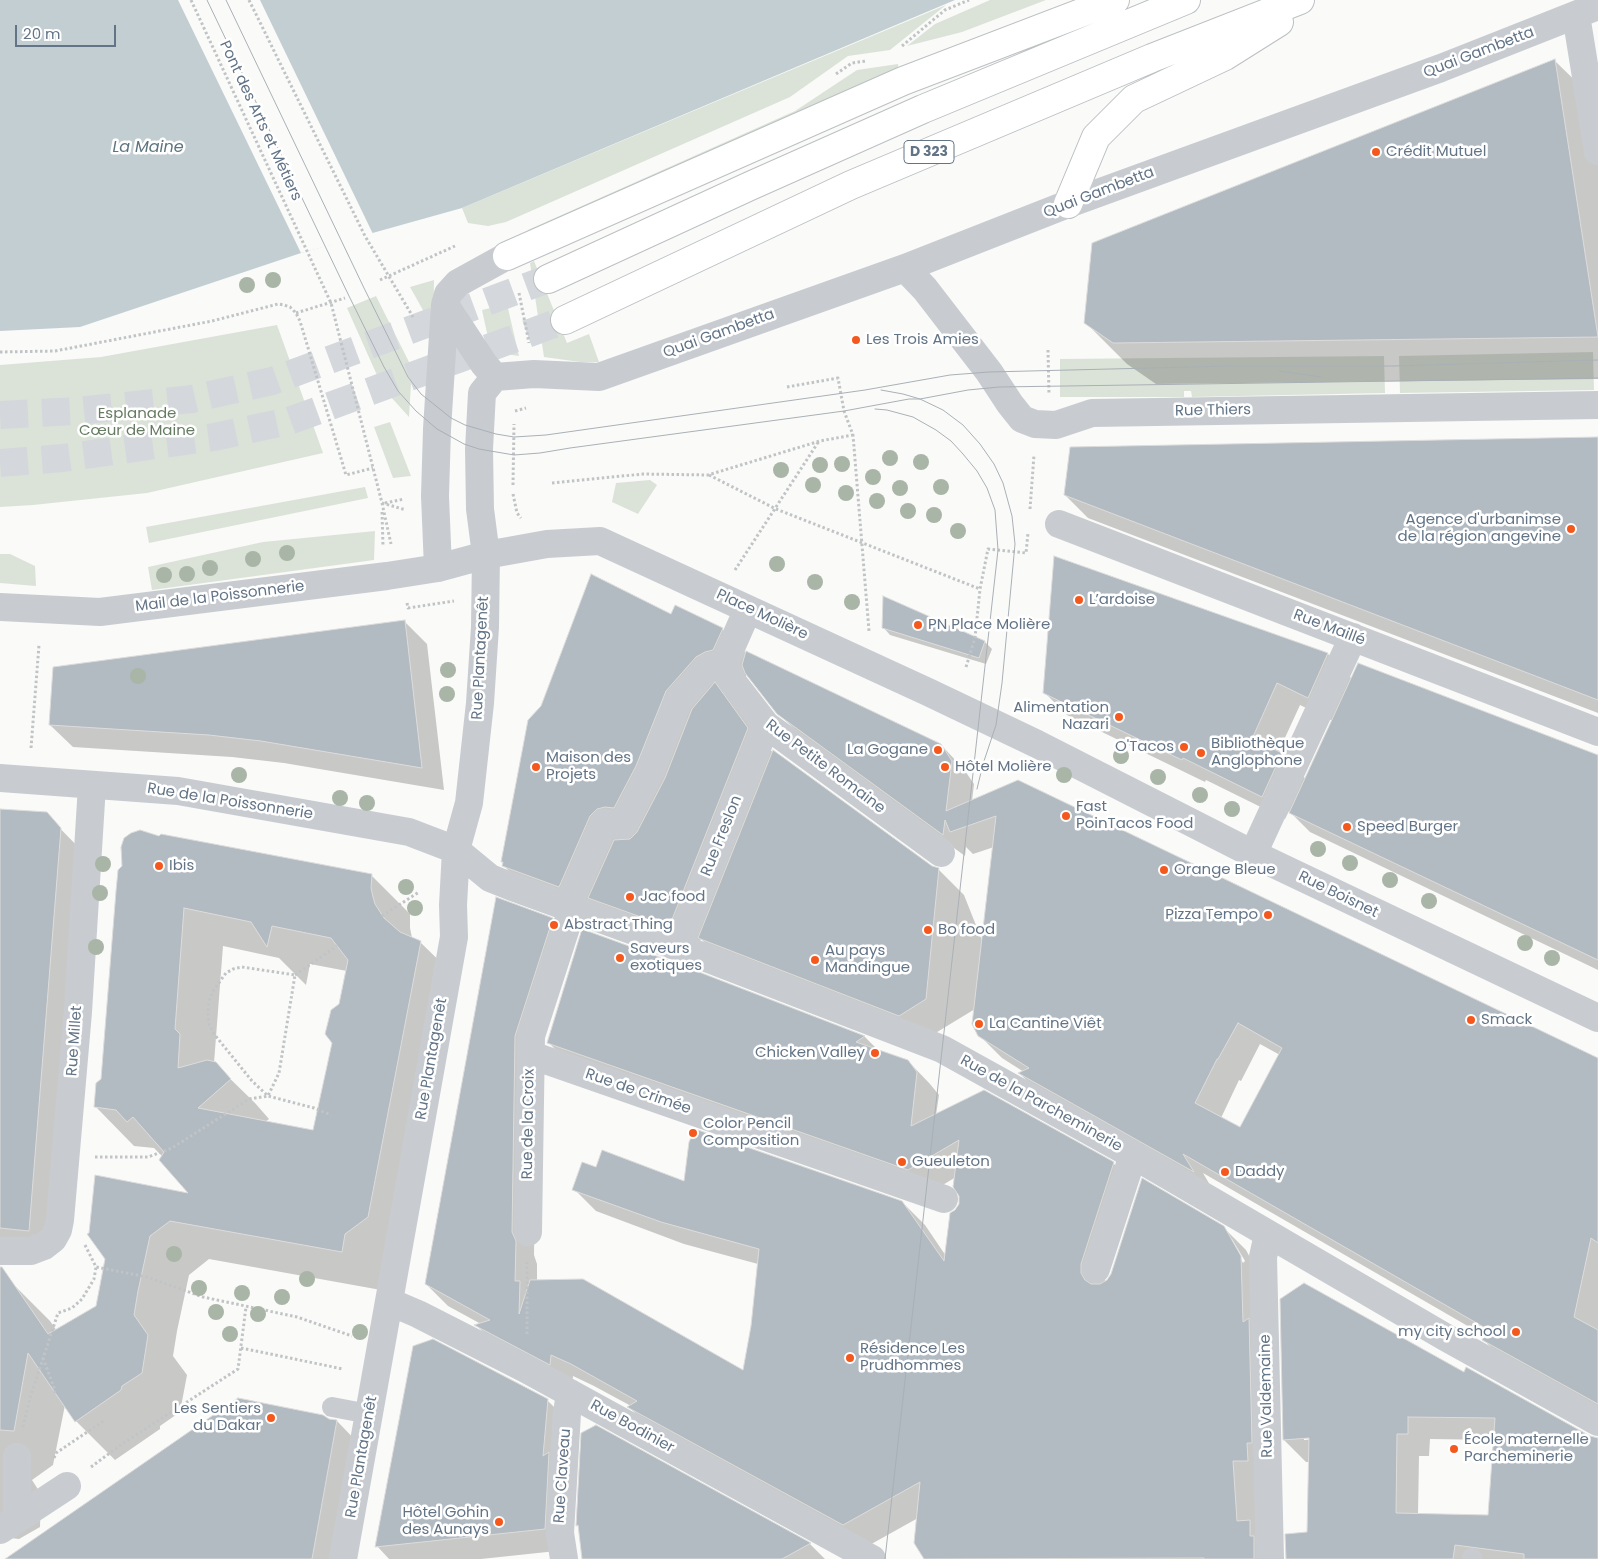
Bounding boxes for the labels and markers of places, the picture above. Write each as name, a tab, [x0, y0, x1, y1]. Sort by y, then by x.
place label: Crédit Mutuel	[1386, 143, 1486, 161]
marker: Crédit Mutuel	[1370, 146, 1382, 158]
place label: Les Trois Amies	[866, 331, 979, 349]
marker: Les Trois Amies	[850, 334, 862, 346]
place label: Agence d'urbanimse de la région angevine	[1398, 511, 1561, 546]
marker: Agence d'urbanimse de la région angevine	[1565, 523, 1577, 535]
place label: L’ardoise	[1089, 591, 1155, 609]
marker: L’ardoise	[1073, 594, 1085, 606]
place label: PN Place Molière	[928, 616, 1050, 634]
marker: PN Place Molière	[912, 619, 924, 631]
place label: Alimentation Nazari	[1013, 699, 1109, 734]
marker: Alimentation Nazari	[1113, 711, 1125, 723]
place label: Bibliothèque Anglophone	[1211, 735, 1304, 770]
place label: O'Tacos	[1115, 738, 1174, 756]
place label: La Gogane	[847, 741, 928, 759]
marker: O'Tacos	[1178, 741, 1190, 753]
marker: La Gogane	[932, 744, 944, 756]
marker: Bibliothèque Anglophone	[1195, 747, 1207, 759]
place label: Maison des Projets	[546, 749, 631, 784]
place label: Hôtel Molière	[955, 758, 1052, 776]
marker: Maison des Projets	[530, 761, 542, 773]
marker: Hôtel Molière	[939, 761, 951, 773]
place label: Fast PoinTacos Food	[1076, 798, 1193, 833]
marker: Fast PoinTacos Food	[1060, 810, 1072, 822]
place label: Speed Burger	[1357, 818, 1458, 836]
marker: Speed Burger	[1341, 821, 1353, 833]
place label: Ibis	[169, 857, 194, 875]
marker: Ibis	[153, 860, 165, 872]
place label: Orange Bleue	[1174, 861, 1276, 879]
marker: Orange Bleue	[1158, 864, 1170, 876]
place label: Jac food	[640, 888, 705, 906]
marker: Jac food	[624, 891, 636, 903]
place label: Pizza Tempo	[1165, 906, 1258, 924]
marker: Pizza Tempo	[1262, 909, 1274, 921]
place label: Abstract Thing	[564, 916, 673, 934]
marker: Abstract Thing	[548, 919, 560, 931]
place label: Bo food	[938, 921, 995, 939]
marker: Bo food	[922, 924, 934, 936]
place label: Saveurs exotiques	[630, 940, 702, 975]
place label: Au pays Mandingue	[825, 942, 910, 977]
marker: Saveurs exotiques	[614, 952, 626, 964]
marker: Au pays Mandingue	[809, 954, 821, 966]
place label: Smack	[1481, 1011, 1532, 1029]
marker: Smack	[1465, 1014, 1477, 1026]
place label: La Cantine Viêt	[989, 1015, 1102, 1033]
marker: La Cantine Viêt	[973, 1018, 985, 1030]
place label: Chicken Valley	[755, 1044, 865, 1062]
marker: Chicken Valley	[869, 1047, 881, 1059]
place label: Color Pencil Composition	[703, 1115, 799, 1150]
marker: Color Pencil Composition	[687, 1127, 699, 1139]
place label: Gueuleton	[912, 1153, 990, 1171]
marker: Gueuleton	[896, 1156, 908, 1168]
place label: Daddy	[1235, 1163, 1284, 1181]
marker: Daddy	[1219, 1166, 1231, 1178]
place label: my city school	[1398, 1323, 1506, 1341]
marker: my city school	[1510, 1326, 1522, 1338]
place label: Résidence Les Prudhommes	[860, 1340, 965, 1375]
marker: Résidence Les Prudhommes	[844, 1352, 856, 1364]
place label: Les Sentiers du Dakar	[174, 1400, 261, 1435]
marker: Les Sentiers du Dakar	[265, 1412, 277, 1424]
place label: École maternelle Parcheminerie	[1464, 1431, 1589, 1466]
marker: École maternelle Parcheminerie	[1448, 1443, 1460, 1455]
place label: Hôtel Gohin des Aunays	[402, 1504, 489, 1539]
marker: Hôtel Gohin des Aunays	[493, 1516, 505, 1528]

